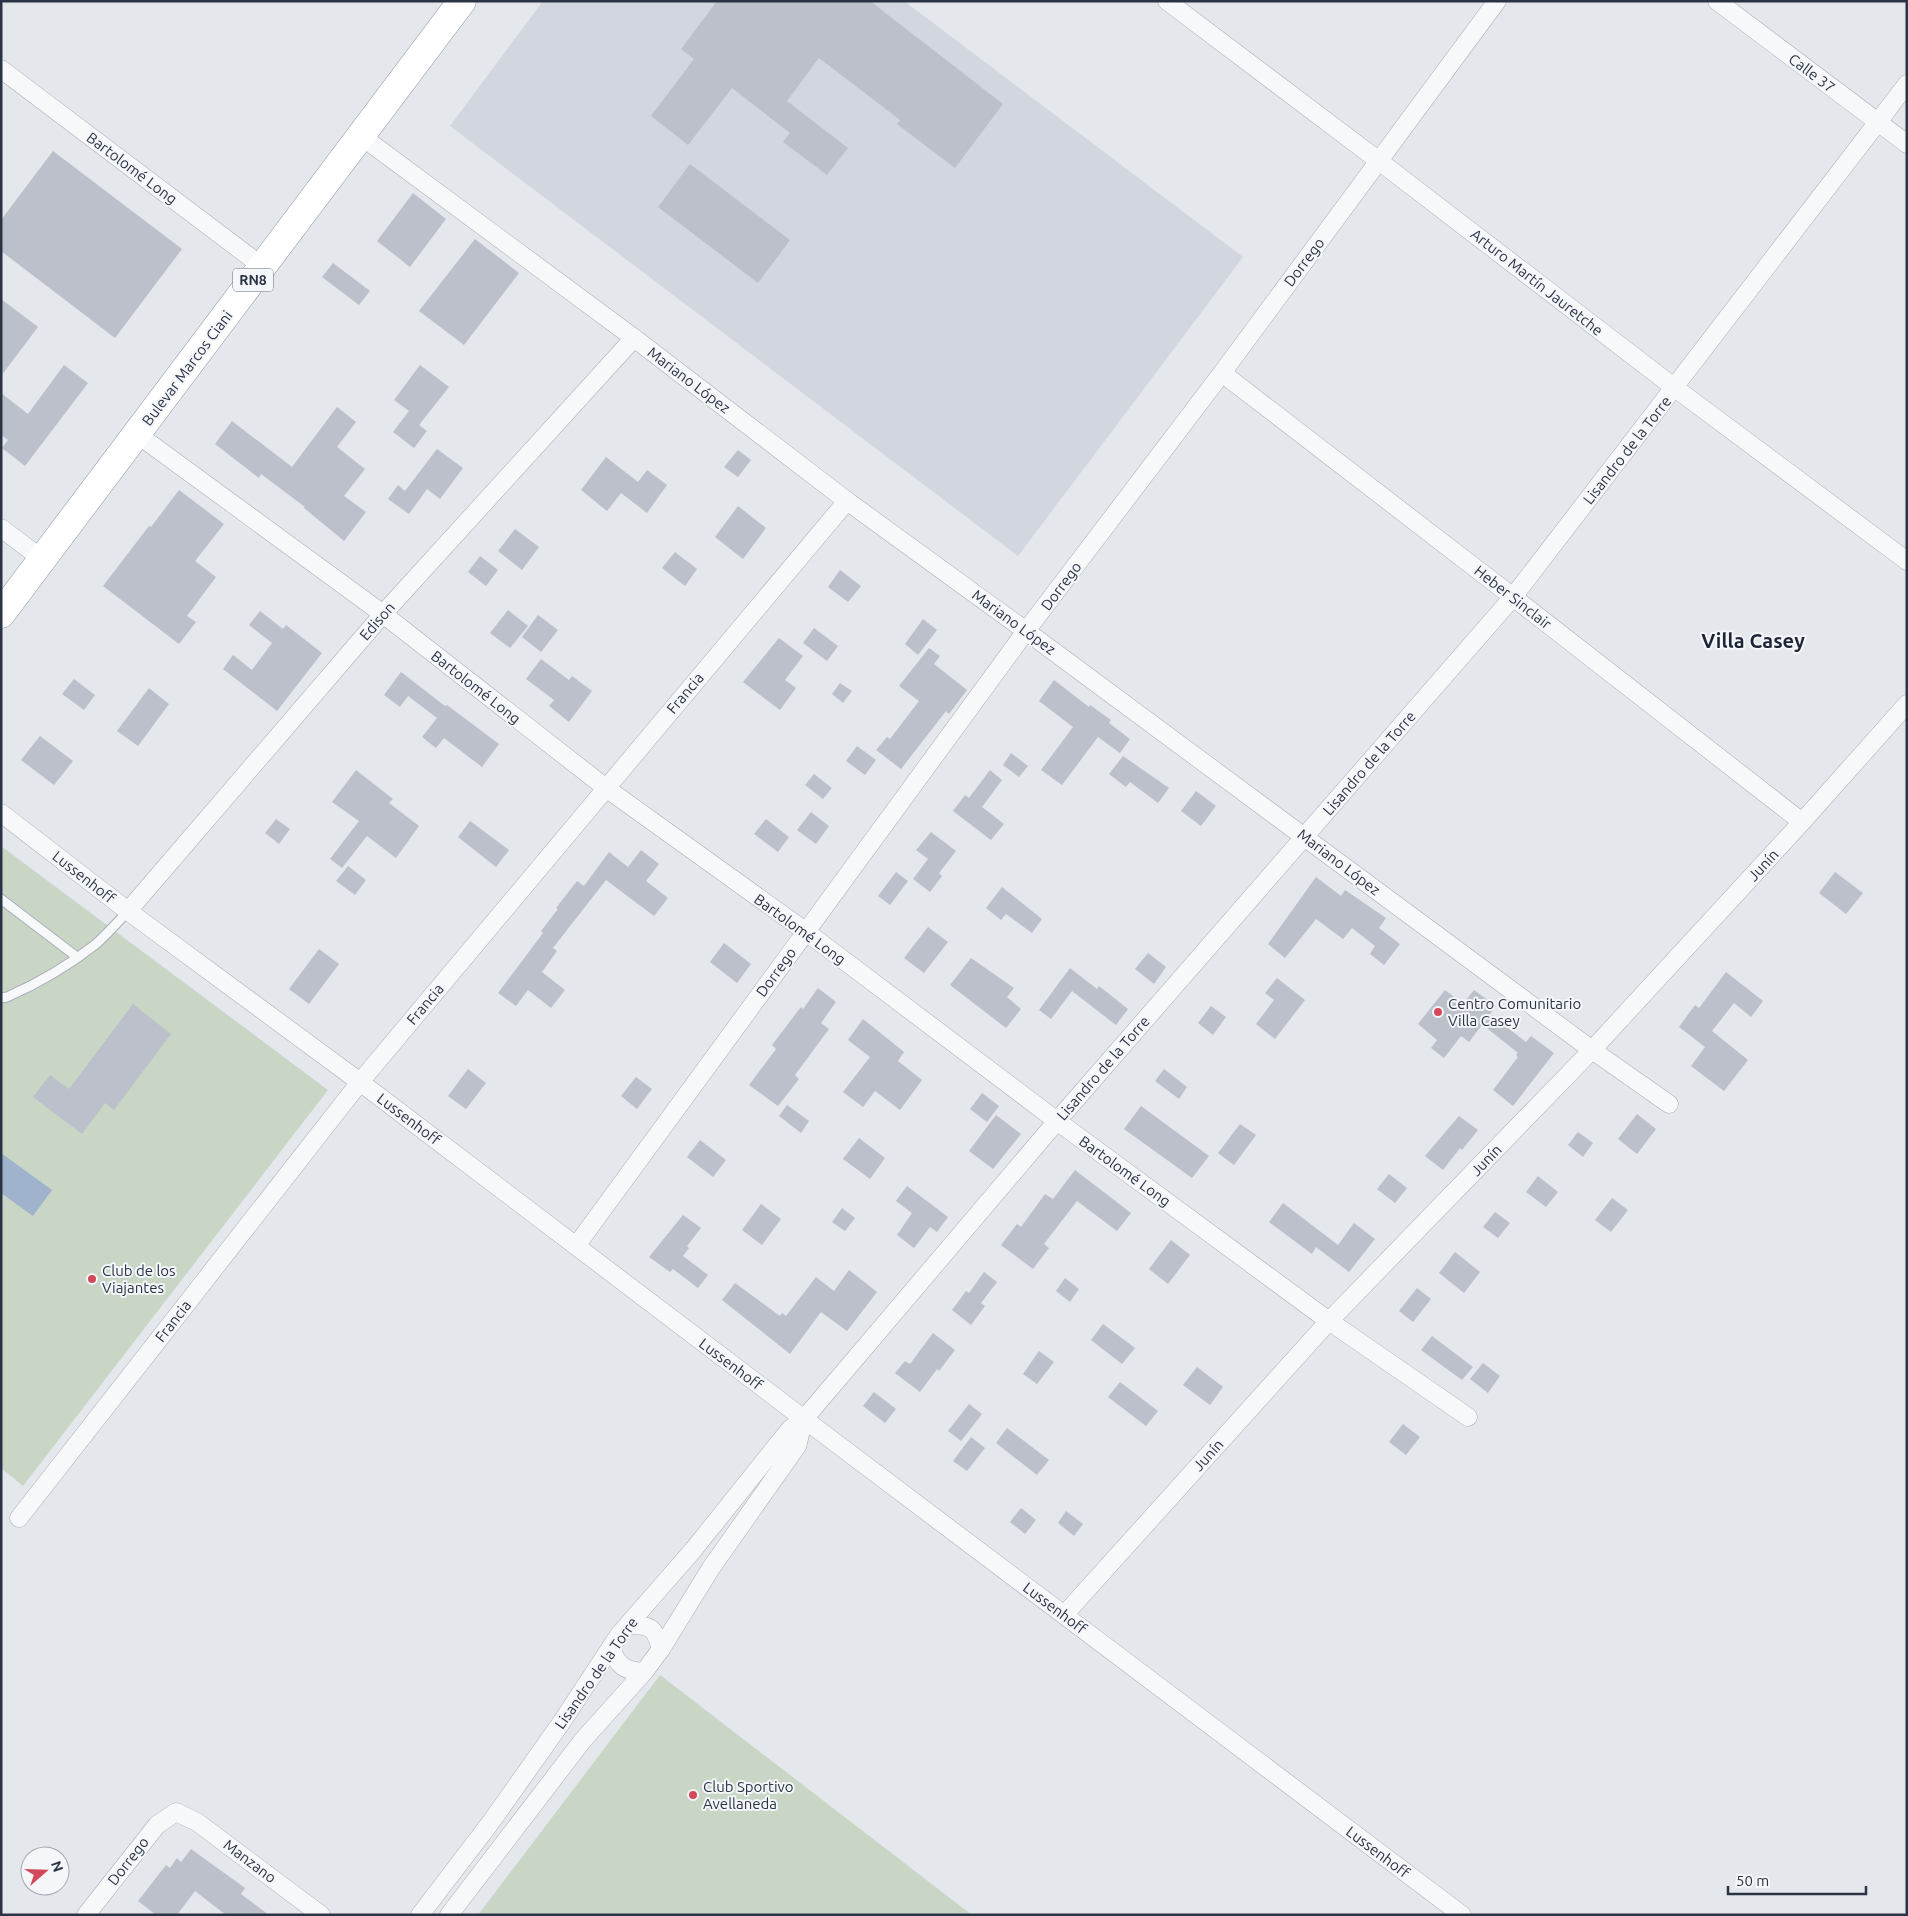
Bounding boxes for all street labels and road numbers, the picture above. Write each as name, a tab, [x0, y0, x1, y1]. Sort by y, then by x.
street label: Calle 37	[1786, 50, 1838, 96]
street label: Bartolomé Long	[84, 129, 180, 207]
street label: Arturo Martín Jauretche	[1468, 225, 1606, 339]
street label: Dorrego	[1280, 234, 1328, 290]
road number: RN8	[233, 268, 273, 292]
street label: Bulevar Marcos Ciani	[138, 307, 236, 429]
street label: Mariano López	[644, 343, 734, 417]
street label: Lisandro de la Torre	[1580, 393, 1674, 507]
street label: Dorrego	[1037, 558, 1085, 614]
street label: Heber Sinclair	[1471, 562, 1555, 633]
street label: Mariano López	[969, 586, 1059, 658]
street label: Edison	[356, 599, 398, 643]
street label: Bartolomé Long	[428, 647, 524, 727]
street label: Francia	[663, 669, 707, 717]
street label: Lisandro de la Torre	[1319, 707, 1419, 819]
street label: Mariano López	[1294, 825, 1384, 899]
street label: Junín	[1744, 846, 1782, 884]
street label: Lussenhoff	[49, 847, 119, 907]
street label: Bartolomé Long	[751, 890, 849, 968]
street label: Dorrego	[753, 944, 799, 1000]
street label: Francia	[403, 980, 447, 1028]
street label: Lisandro de la Torre	[1053, 1012, 1153, 1124]
street label: Lussenhoff	[374, 1090, 444, 1149]
street label: Bartolomé Long	[1076, 1132, 1174, 1210]
street label: Junín	[1467, 1141, 1505, 1179]
street label: Francia	[152, 1297, 194, 1345]
street label: Lussenhoff	[696, 1335, 766, 1394]
street label: Junín	[1189, 1436, 1227, 1474]
street label: Lussenhoff	[1020, 1579, 1090, 1638]
street label: Lisandro de la Torre	[551, 1614, 641, 1732]
street label: Lussenhoff	[1343, 1823, 1413, 1882]
street label: Dorrego	[104, 1834, 152, 1888]
street label: Manzano	[220, 1836, 280, 1886]

